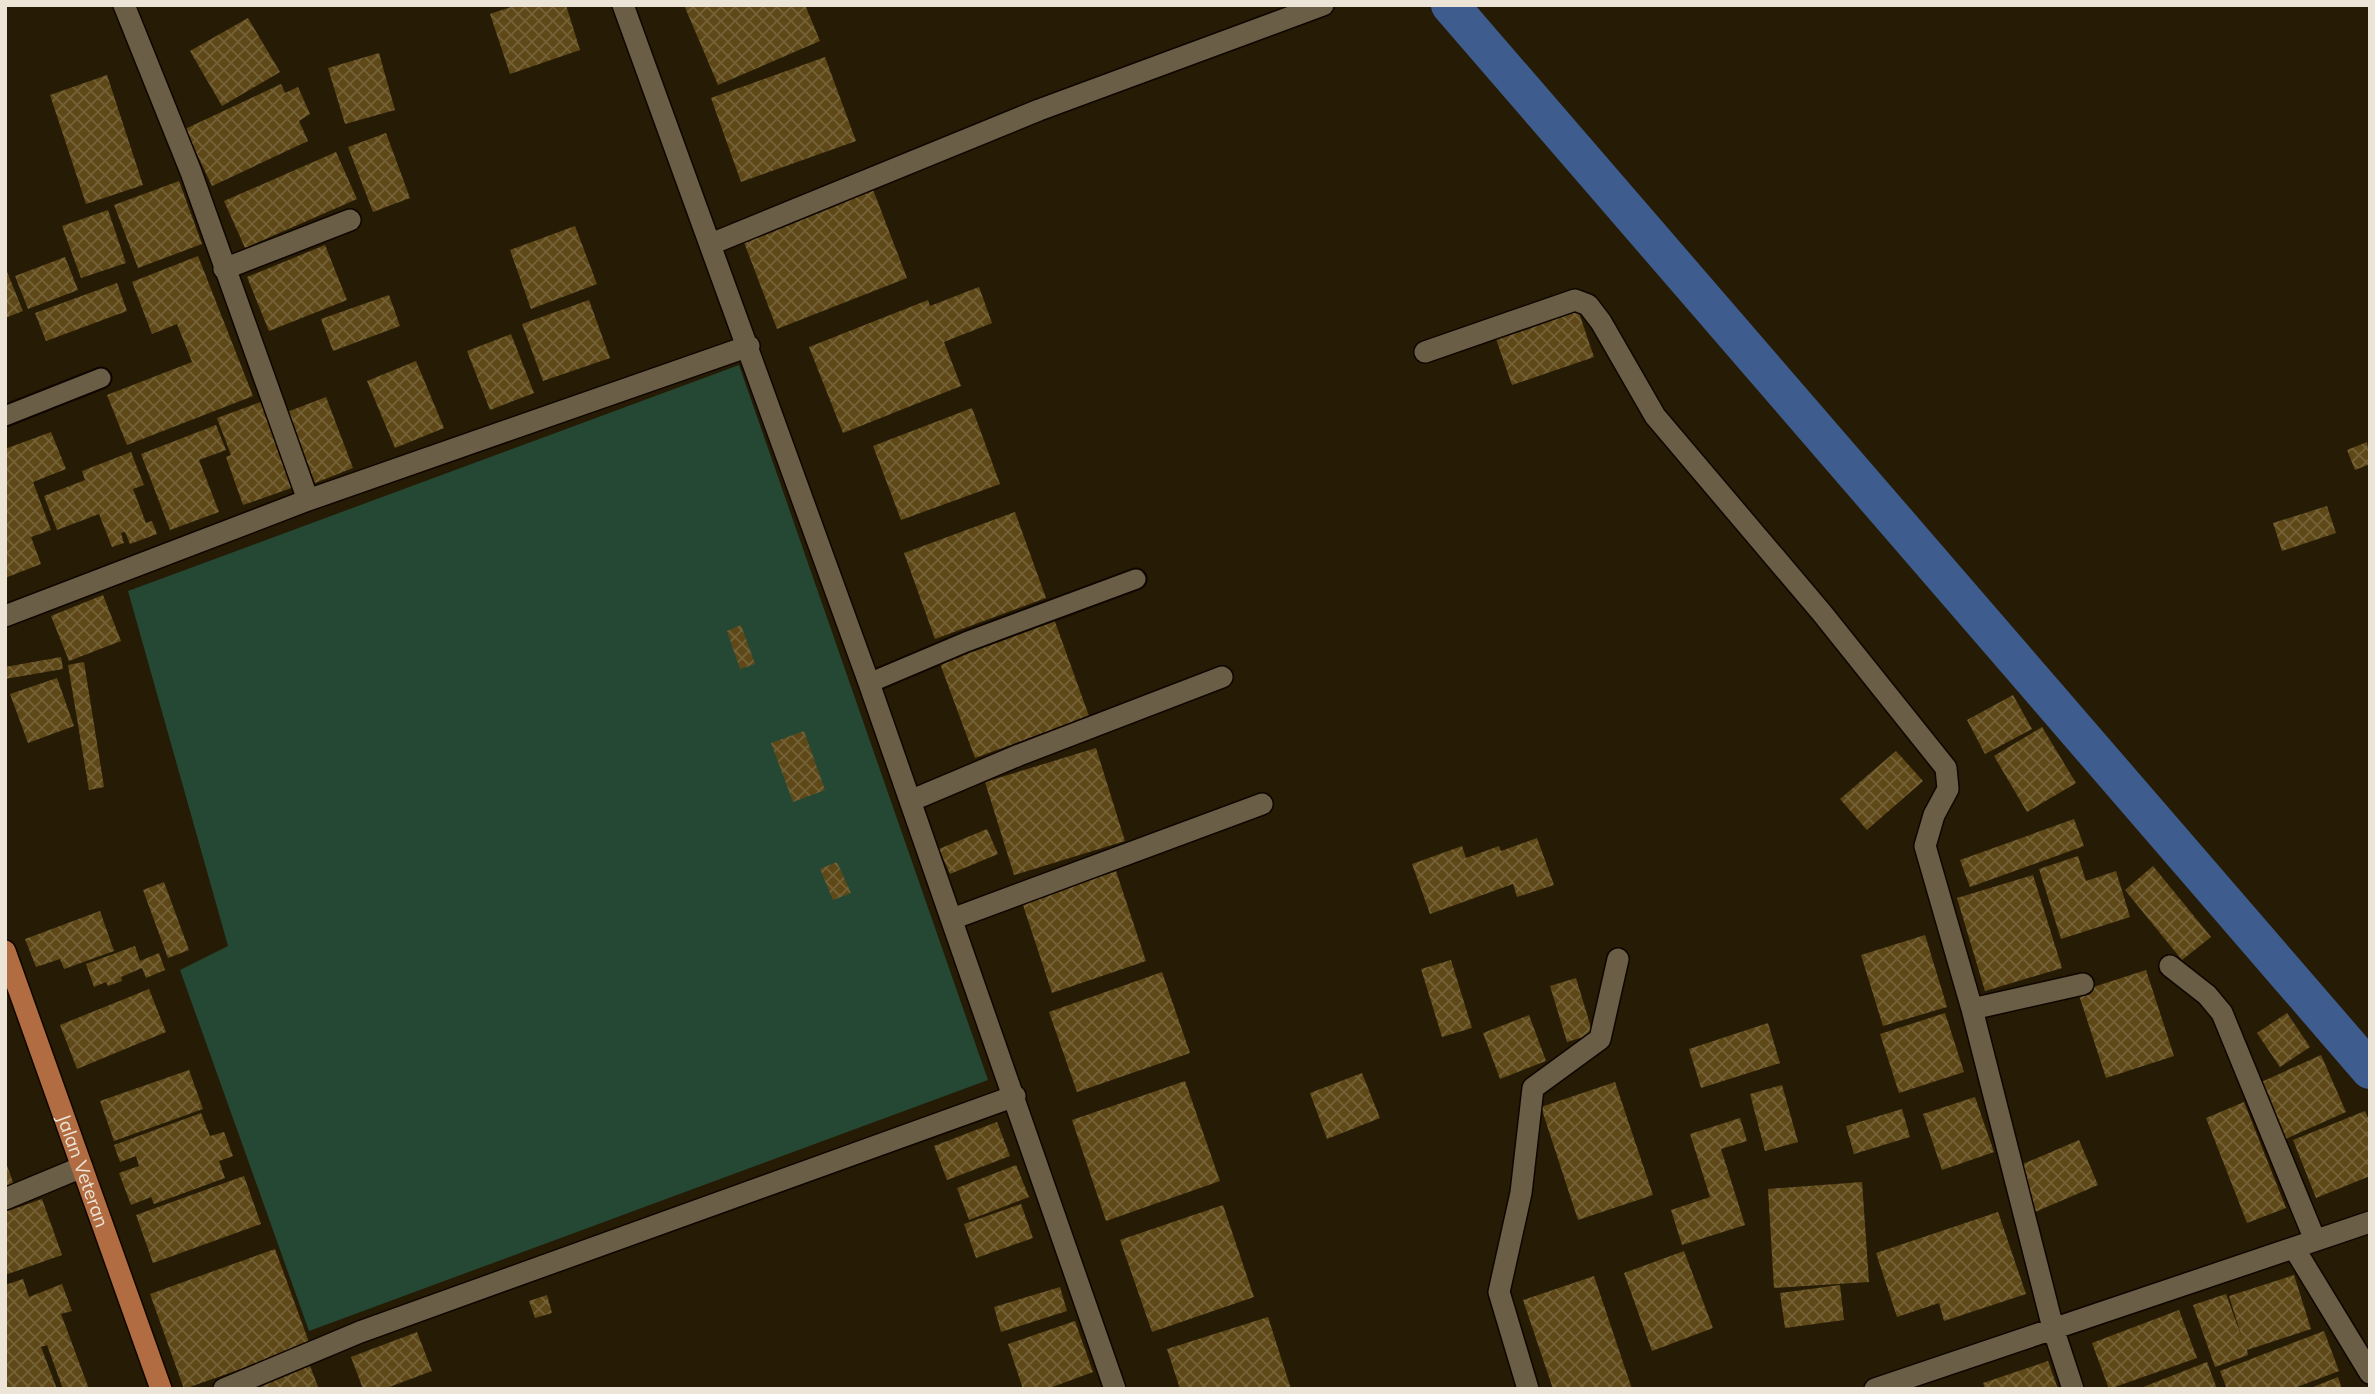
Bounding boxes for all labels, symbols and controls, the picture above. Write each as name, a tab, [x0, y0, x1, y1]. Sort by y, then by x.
street label: Jalan Veteran	[52, 1111, 114, 1230]

